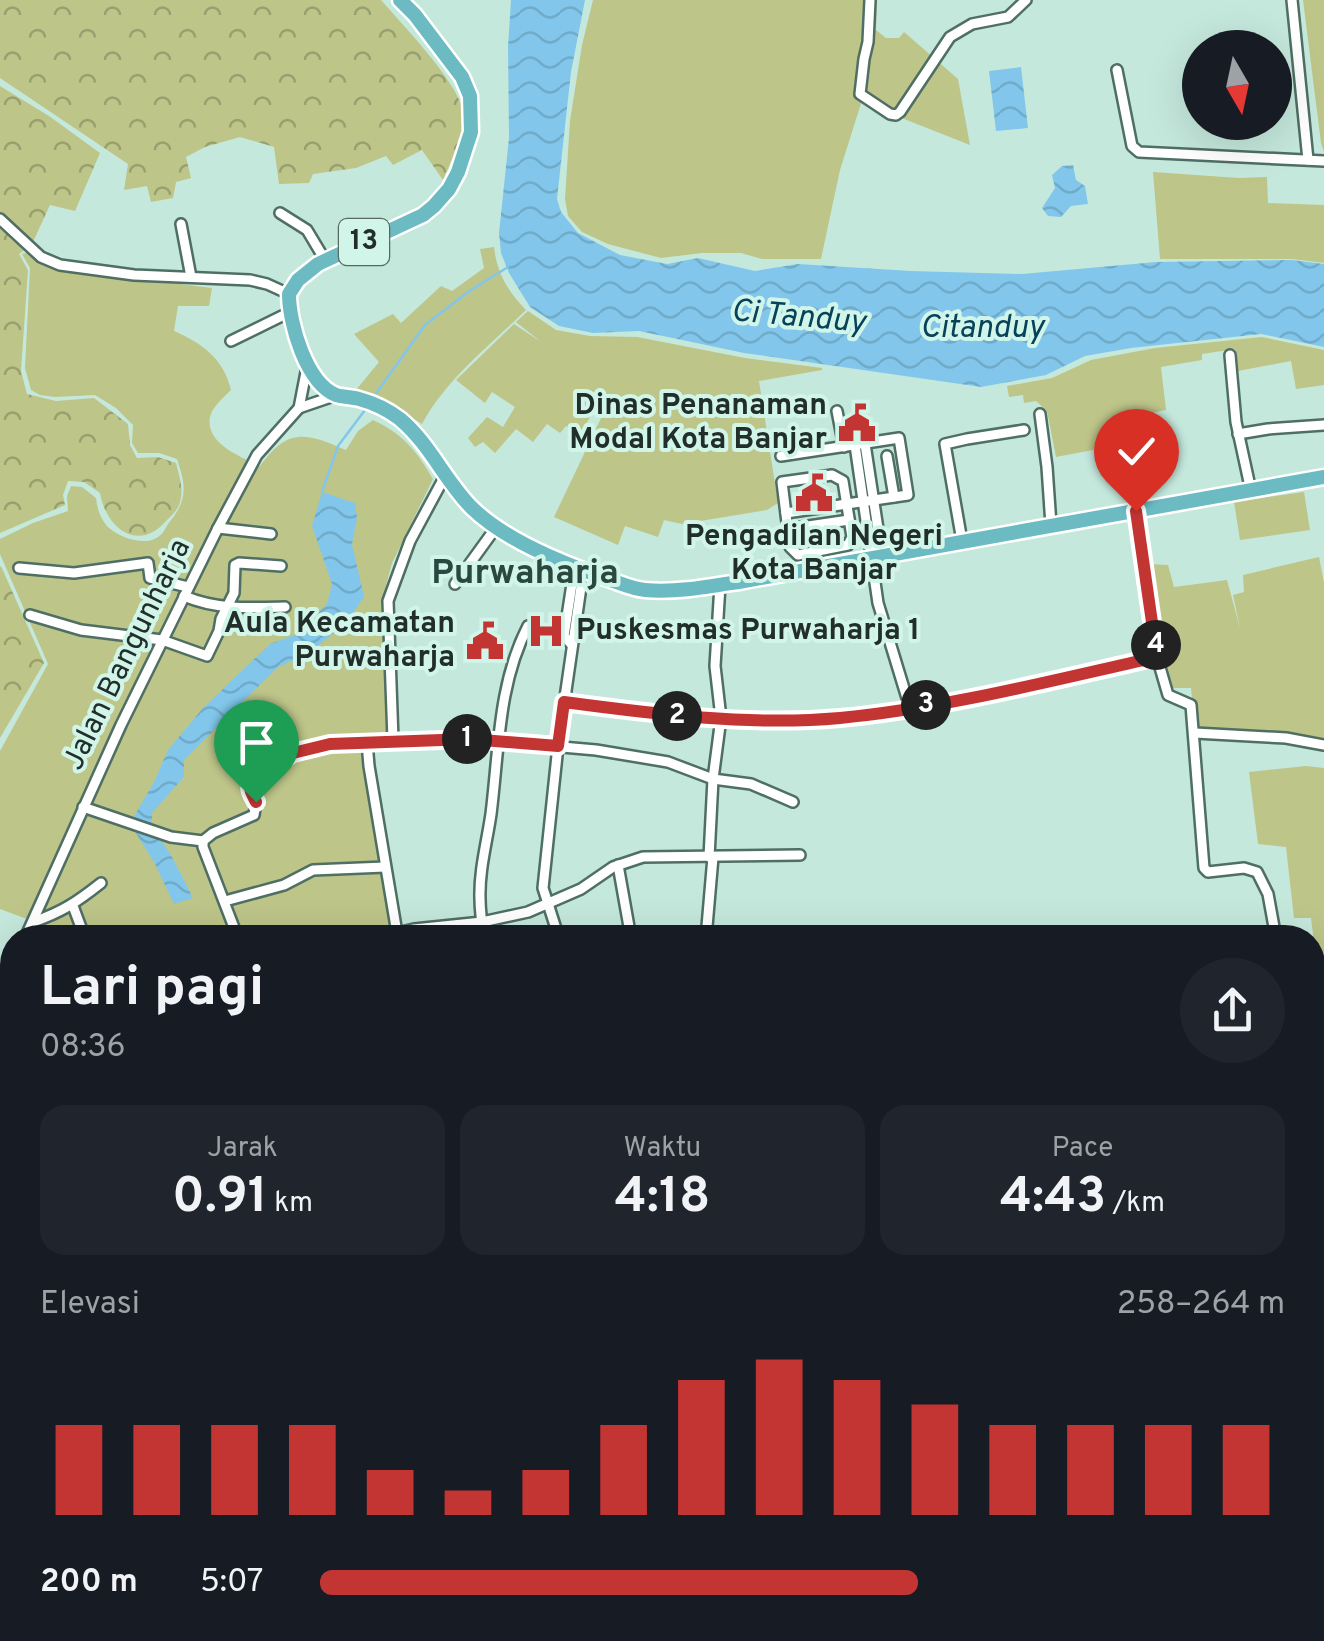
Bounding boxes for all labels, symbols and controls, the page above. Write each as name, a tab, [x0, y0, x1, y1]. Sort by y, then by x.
north arrow	[1182, 30, 1292, 140]
map controls	[1182, 30, 1292, 140]
road number: 13	[339, 219, 389, 265]
water label: Ci Tanduy	[729, 292, 869, 344]
water label: Citanduy	[920, 309, 1047, 349]
place label: Dinas Penanaman Modal Kota Banjar	[569, 388, 827, 459]
public building icon: Dinas Penanaman Modal Kota Banjar	[836, 402, 878, 444]
pin	[1094, 409, 1179, 512]
icon: check	[1109, 424, 1164, 479]
public building icon: Pengadilan Negeri Kota Banjar	[793, 472, 835, 514]
place label: Pengadilan Negeri Kota Banjar	[685, 519, 943, 590]
street label: Jalan Bangunharja	[56, 533, 200, 777]
district label: Purwaharja	[431, 552, 619, 596]
place label: Aula Kecamatan Purwaharja	[224, 606, 455, 677]
hospital icon: Puskesmas Purwaharja 1	[525, 610, 567, 652]
place label: Puskesmas Purwaharja 1	[576, 613, 920, 650]
public building icon: Aula Kecamatan Purwaharja	[464, 620, 506, 662]
pin: 4	[1131, 620, 1181, 670]
text: 4	[1147, 627, 1165, 663]
pin: 3	[901, 680, 951, 730]
text: 3	[918, 687, 934, 723]
pin: 2	[652, 691, 702, 741]
text: 2	[668, 698, 686, 734]
pin	[214, 700, 299, 803]
pin: 1	[442, 714, 492, 764]
icon: arrive	[229, 715, 284, 770]
text: 1	[461, 721, 473, 757]
text: Lari pagi	[40, 955, 264, 1025]
button: share	[1180, 958, 1285, 1063]
text: 08:36	[40, 1028, 126, 1068]
text: Jarak	[207, 1131, 278, 1167]
text: Waktu	[624, 1131, 701, 1167]
text: Pace	[1052, 1131, 1113, 1167]
text: 0.91	[172, 1167, 268, 1230]
text: 4:18	[615, 1167, 710, 1230]
text: 4:43	[1000, 1167, 1106, 1230]
text: km	[268, 1186, 313, 1222]
text: /km	[1106, 1186, 1165, 1222]
text: Elevasi	[40, 1285, 140, 1325]
text: 258–264 m	[1117, 1285, 1285, 1325]
text: 200 m	[40, 1563, 138, 1603]
text: 5:07	[200, 1563, 263, 1603]

